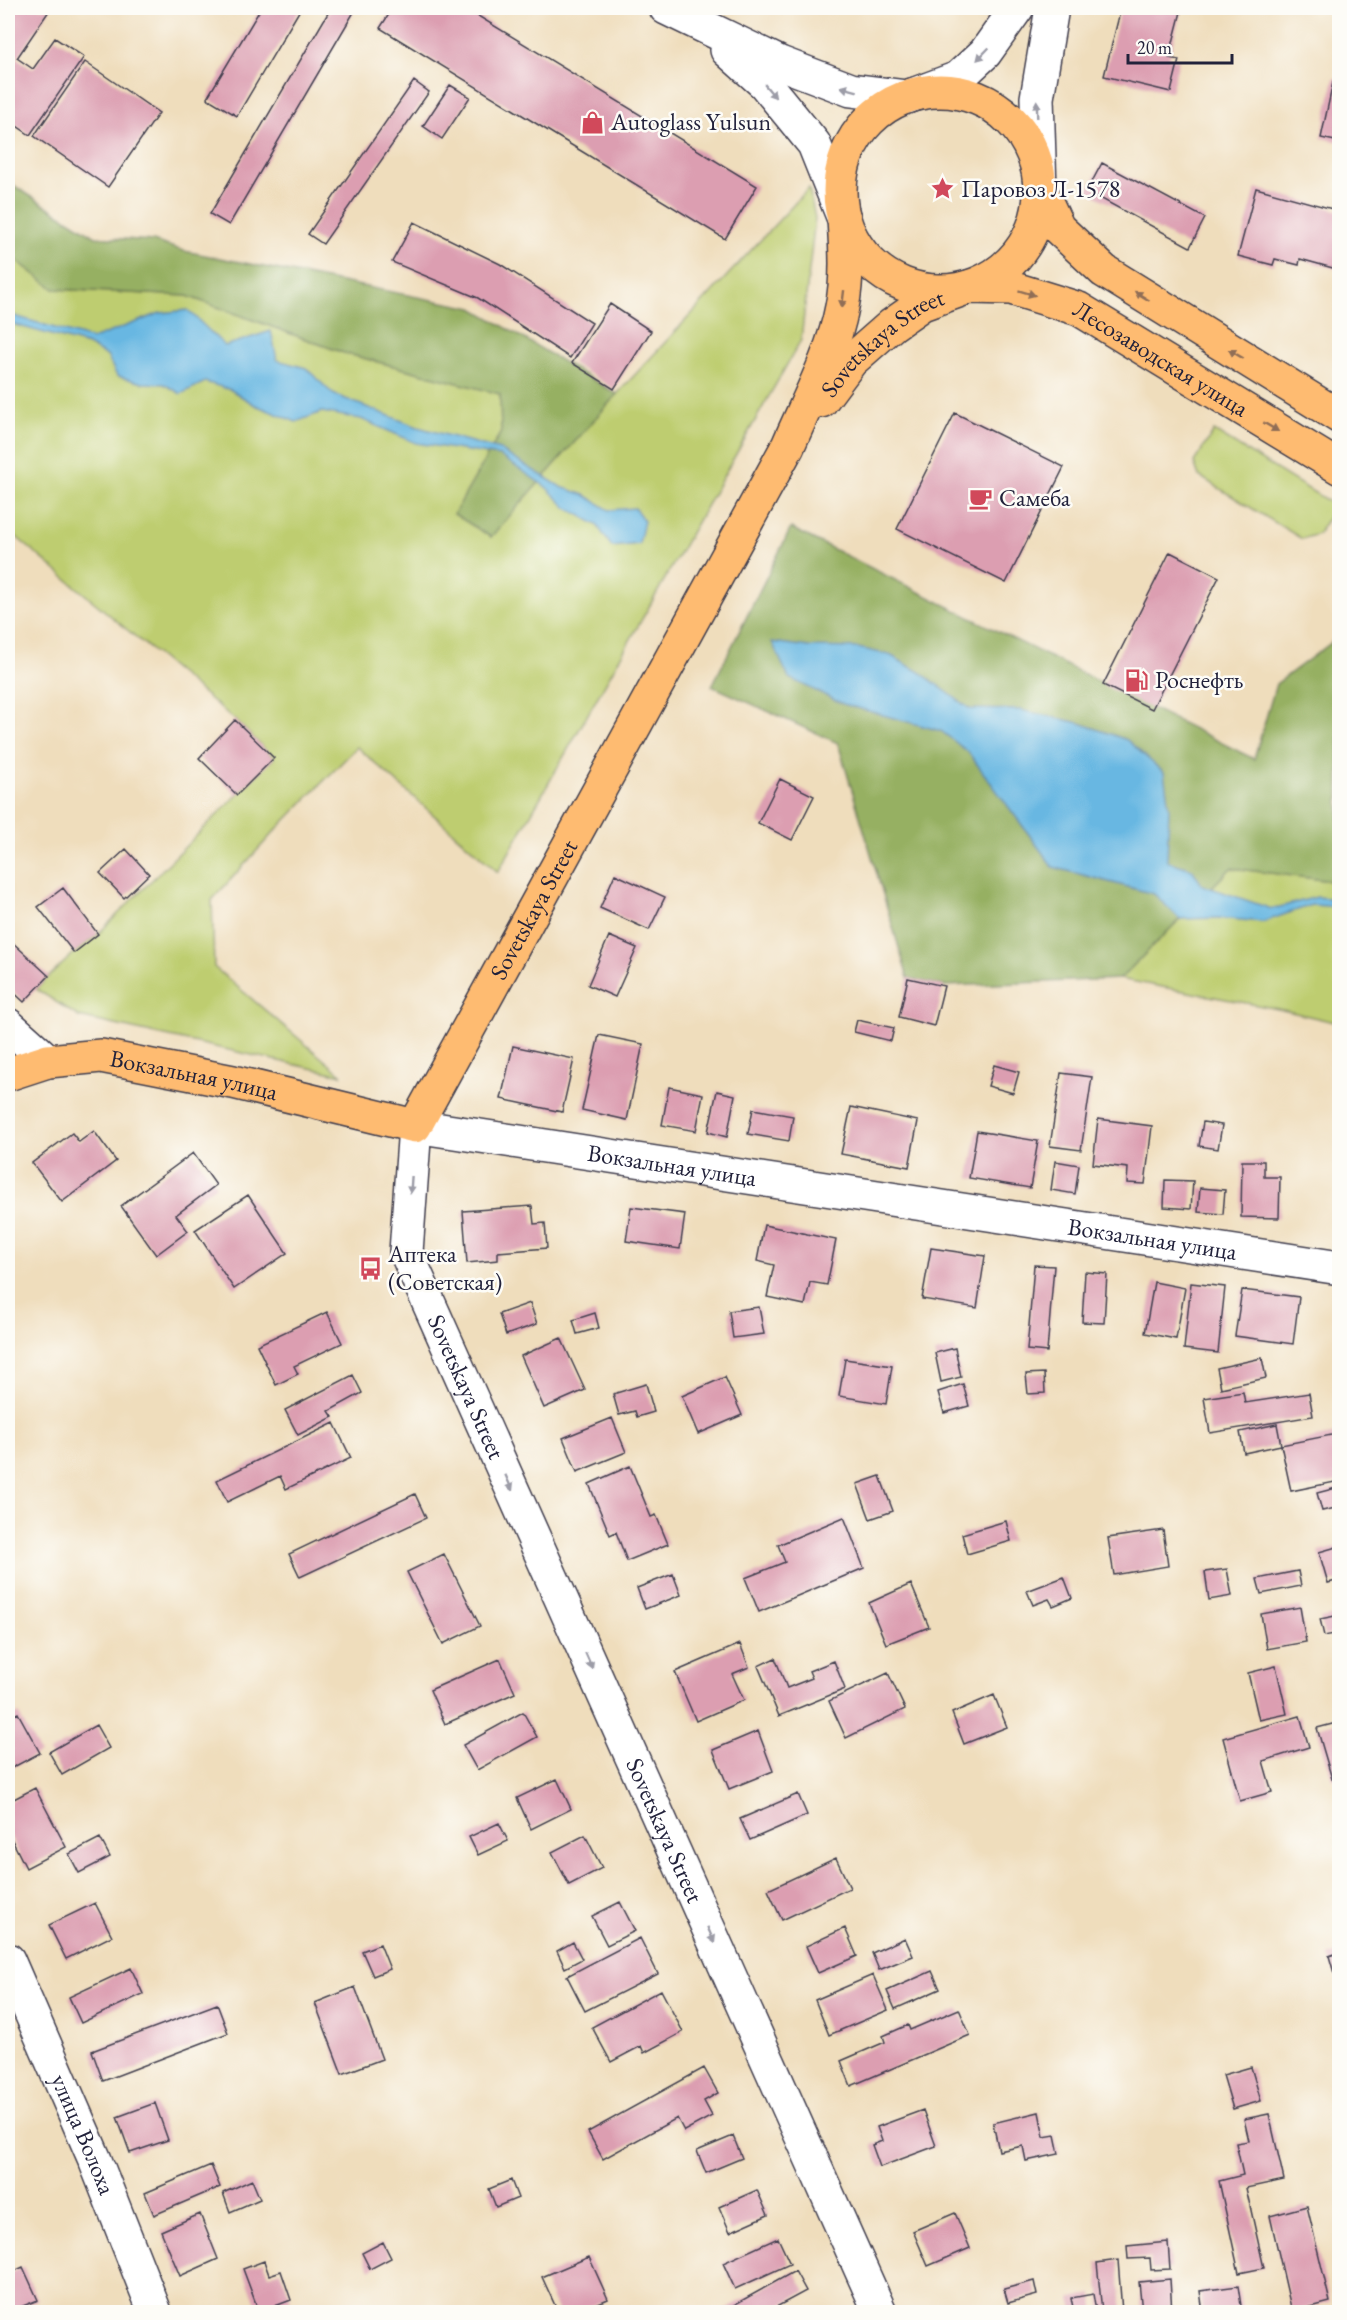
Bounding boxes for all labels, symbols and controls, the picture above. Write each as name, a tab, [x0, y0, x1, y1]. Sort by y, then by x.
scale bar	[1128, 27, 1232, 65]
text: 20 m	[1137, 36, 1172, 59]
one-way arrow	[976, 47, 990, 61]
one-way arrow	[764, 83, 777, 99]
one-way arrow	[840, 83, 859, 93]
one-way arrow	[1032, 100, 1042, 119]
place label: Autoglass Yulsun	[610, 106, 771, 137]
shop icon: Autoglass Yulsun	[580, 109, 606, 135]
place label: Паровоз Л-1578	[961, 173, 1120, 204]
place icon: Паровоз Л-1578	[930, 176, 956, 202]
street label: Sovetskaya Street	[813, 281, 949, 403]
one-way arrow	[838, 289, 848, 308]
one-way arrow	[1018, 289, 1036, 298]
one-way arrow	[1134, 290, 1151, 301]
street label: Лесозаводская улица	[1068, 293, 1255, 424]
one-way arrow	[1228, 348, 1244, 359]
one-way arrow	[1263, 421, 1279, 432]
place label: Самеба	[999, 482, 1071, 513]
cafe icon: Самеба	[968, 485, 994, 511]
place label: Роснефть	[1155, 664, 1244, 695]
fuel station icon: Роснефть	[1124, 667, 1150, 693]
street label: Sovetskaya Street	[482, 833, 584, 985]
street label: Вокзальная улица	[107, 1042, 281, 1107]
street label: Вокзальная улица	[585, 1137, 759, 1193]
one-way arrow	[406, 1175, 415, 1194]
street label: Вокзальная улица	[1066, 1210, 1240, 1267]
place label: Аптека (Советская)	[387, 1238, 502, 1297]
bus stop icon: Аптека (Советская)	[357, 1255, 383, 1281]
street label: Sovetskaya Street	[421, 1309, 513, 1464]
one-way arrow	[504, 1475, 514, 1493]
one-way arrow	[584, 1653, 593, 1670]
street label: Sovetskaya Street	[619, 1753, 711, 1908]
one-way arrow	[706, 1927, 716, 1945]
street label: улица Волоха	[44, 2069, 123, 2199]

